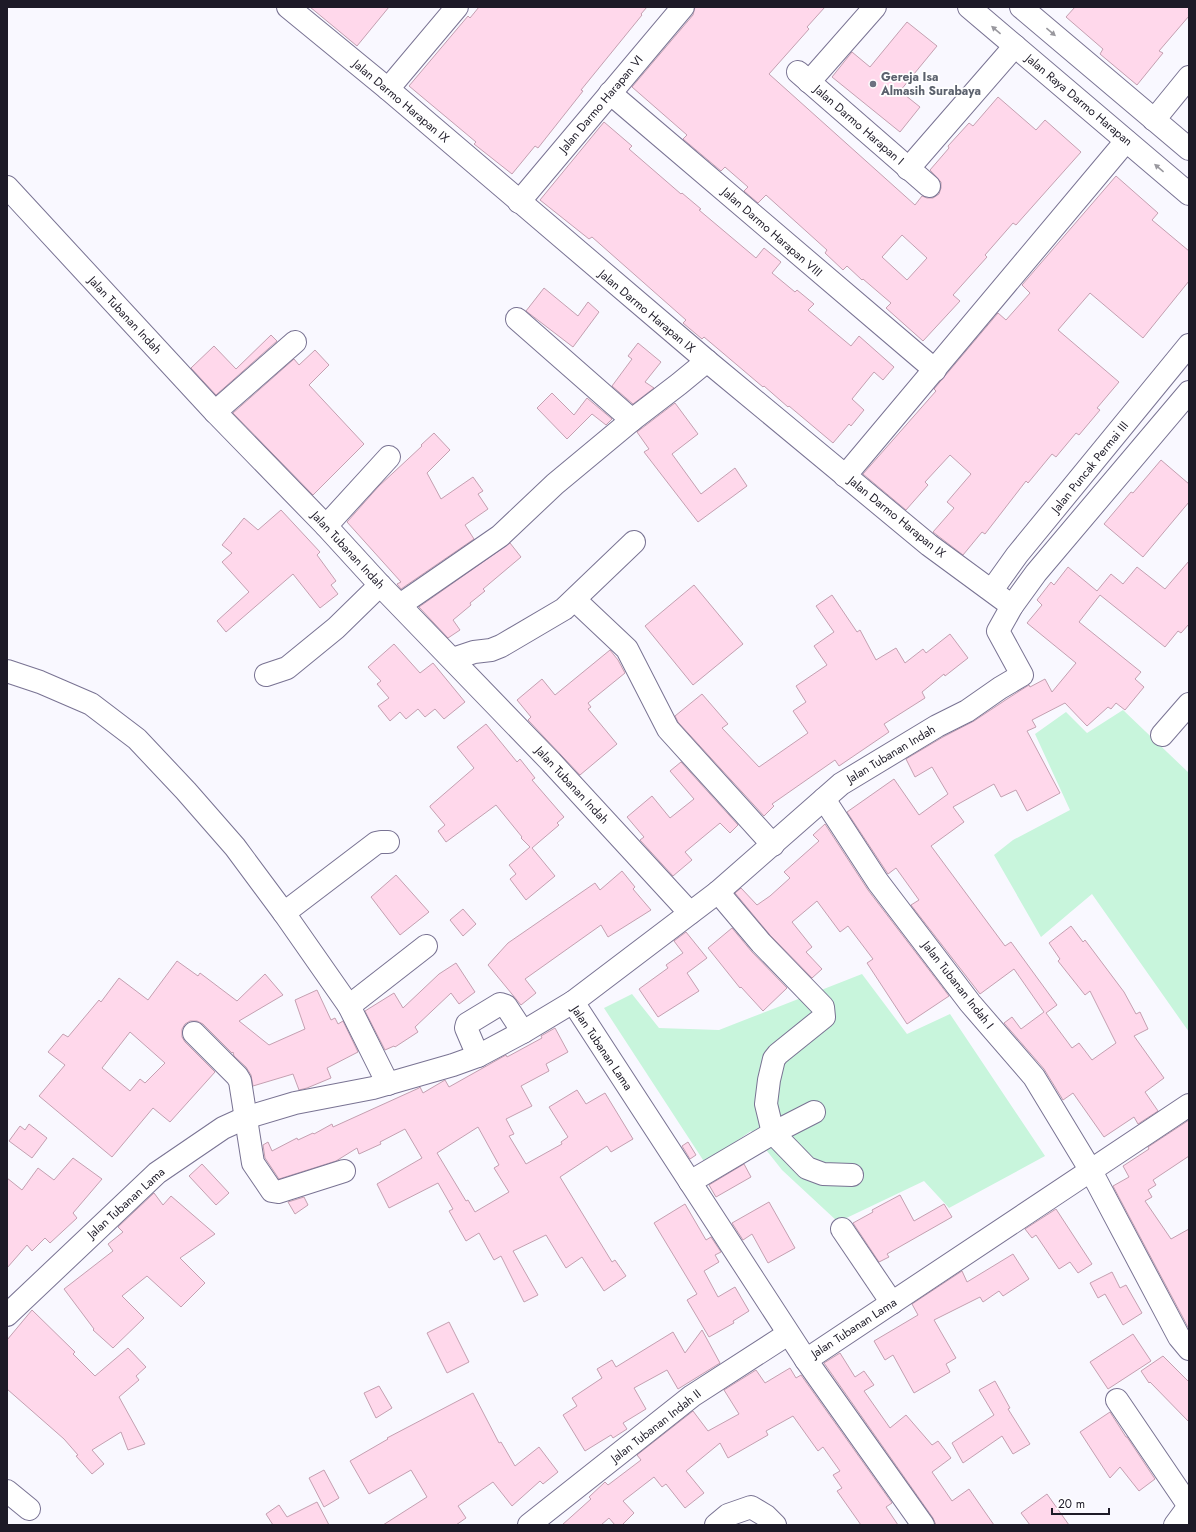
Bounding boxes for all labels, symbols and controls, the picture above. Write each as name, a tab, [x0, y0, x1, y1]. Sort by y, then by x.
one-way arrow	[991, 26, 1001, 35]
one-way arrow	[1045, 28, 1056, 37]
street label: Jalan Raya Darmo Harapan	[1020, 48, 1136, 150]
street label: Jalan Darmo Harapan VI	[554, 51, 647, 158]
street label: Jalan Darmo Harapan IX	[347, 54, 453, 147]
place label: Gereja Isa Almasih Surabaya	[880, 68, 981, 100]
street label: Jalan Darmo Harapan I	[808, 79, 908, 169]
marker: Gereja Isa Almasih Surabaya	[868, 79, 878, 89]
one-way arrow	[1154, 164, 1165, 173]
street label: Jalan Darmo Harapan VIII	[716, 182, 826, 281]
street label: Jalan Darmo Harapan IX	[593, 264, 699, 357]
street label: Jalan Tubanan Indah	[83, 271, 166, 358]
street label: Jalan Puncak Permai III	[1046, 417, 1133, 518]
street label: Jalan Darmo Harapan IX	[843, 471, 950, 562]
street label: Jalan Tubanan Indah	[306, 506, 389, 593]
street label: Jalan Tubanan Indah	[841, 720, 939, 789]
street label: Jalan Tubanan Indah	[530, 741, 613, 828]
street label: Jalan Tubanan Indah I	[917, 936, 998, 1033]
street label: Jalan Tubanan Lama	[566, 1000, 637, 1094]
street label: Jalan Tubanan Lama	[82, 1163, 169, 1244]
street label: Jalan Tubanan Lama	[806, 1293, 901, 1364]
street label: Jalan Tubanan Indah II	[605, 1385, 705, 1468]
scale bar	[1052, 1490, 1109, 1516]
text: 20 m	[1058, 1495, 1085, 1513]

